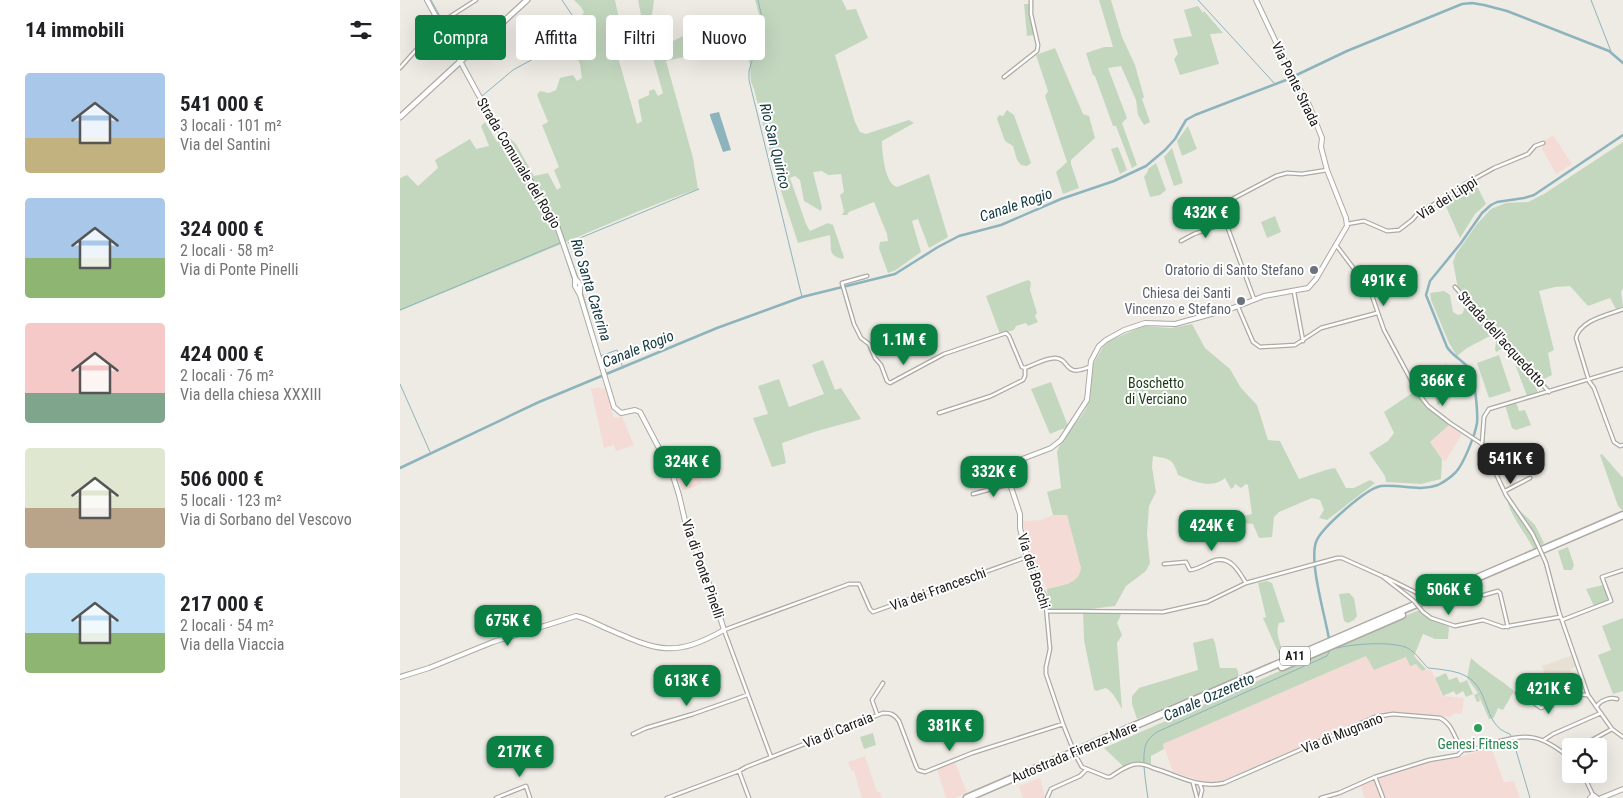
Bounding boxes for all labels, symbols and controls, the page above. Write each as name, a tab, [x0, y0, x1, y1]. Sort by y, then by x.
chip: Compra	[415, 15, 506, 60]
chip: Affitta	[516, 15, 596, 60]
chip: Filtri	[606, 15, 673, 60]
chip: Nuovo	[683, 15, 765, 60]
icon: filters	[347, 16, 375, 44]
text: 14 immobili	[25, 18, 124, 42]
street label: Via Ponte Strada	[1269, 39, 1323, 129]
text: 541 000 €	[180, 92, 264, 116]
icon: home	[65, 93, 125, 153]
street label: Strada Comunale del Rogio	[474, 95, 564, 231]
water label: Rio San Quirico	[756, 101, 794, 191]
text: 3 locali · 101 m²	[180, 116, 282, 135]
text: Via del Santini	[180, 135, 270, 154]
street label: Via dei Lippi	[1414, 173, 1480, 223]
water label: Canale Rogio	[977, 184, 1055, 226]
pin: 432K €	[1165, 196, 1247, 239]
text: 432K €	[1184, 203, 1228, 222]
text: 324 000 €	[180, 217, 264, 241]
icon: home	[65, 218, 125, 278]
water label: Rio Santa Caterina	[567, 237, 615, 343]
text: 2 locali · 58 m²	[180, 241, 274, 260]
text: Via di Ponte Pinelli	[180, 260, 299, 279]
place label: Oratorio di Santo Stefano	[1165, 262, 1304, 278]
marker: Oratorio di Santo Stefano	[1308, 264, 1320, 276]
pin: 491K €	[1343, 264, 1425, 307]
text: 491K €	[1362, 271, 1406, 290]
place label: Chiesa dei Santi Vincenzo e Stefano	[1124, 285, 1231, 317]
street label: Strada dell'acquedotto	[1455, 288, 1549, 390]
marker: Chiesa dei Santi Vincenzo e Stefano	[1235, 295, 1247, 307]
pin: 1.1M €	[863, 324, 945, 366]
water label: Canale Rogio	[600, 326, 676, 372]
text: 1.1M €	[882, 330, 926, 349]
text: 424 000 €	[180, 342, 264, 366]
icon: home	[65, 343, 125, 403]
pin: 366K €	[1402, 364, 1484, 407]
text: 2 locali · 76 m²	[180, 366, 274, 385]
text: 366K €	[1421, 371, 1465, 390]
park label: Boschetto di Verciano	[1125, 375, 1187, 407]
text: Via della chiesa XXXIII	[180, 385, 321, 404]
pin: 541K €	[1470, 442, 1552, 485]
pin: 324K €	[646, 446, 728, 488]
text: 541K €	[1489, 449, 1533, 468]
text: 324K €	[665, 452, 709, 471]
pin: 332K €	[953, 456, 1035, 498]
text: 332K €	[972, 462, 1016, 481]
text: 506 000 €	[180, 467, 264, 491]
icon: home	[65, 468, 125, 528]
text: 5 locali · 123 m²	[180, 491, 282, 510]
text: Via di Sorbano del Vescovo	[180, 510, 352, 529]
pin: 424K €	[1171, 510, 1253, 552]
text: 424K €	[1190, 516, 1234, 535]
street label: Via di Ponte Pinelli	[679, 517, 727, 621]
street label: Via dei Boschi	[1014, 531, 1054, 611]
street label: Via dei Franceschi	[888, 564, 988, 614]
pin: 506K €	[1408, 574, 1490, 616]
text: 506K €	[1427, 580, 1471, 599]
text: 217 000 €	[180, 592, 264, 616]
icon: home	[65, 593, 125, 653]
pin: 675K €	[467, 604, 549, 647]
text: 675K €	[486, 611, 530, 630]
text: 2 locali · 54 m²	[180, 616, 274, 635]
text: Via della Viaccia	[180, 635, 285, 654]
road number: A11	[1280, 646, 1310, 666]
pin: 613K €	[646, 664, 728, 707]
water label: Canale Ozzeretto	[1161, 669, 1257, 725]
text: 613K €	[665, 671, 709, 690]
pin: 421K €	[1508, 672, 1590, 715]
text: 421K €	[1527, 679, 1571, 698]
street label: Via di Carraia	[801, 709, 875, 751]
street label: Via di Mugnano	[1299, 709, 1385, 757]
pin: 381K €	[909, 710, 991, 752]
text: 381K €	[928, 716, 972, 735]
street label: Autostrada Firenze-Mare	[1009, 718, 1140, 786]
marker: Genesi Fitness	[1472, 722, 1484, 734]
pin: 217K €	[479, 736, 561, 778]
place label: Genesi Fitness	[1437, 736, 1519, 752]
map controls	[1562, 738, 1607, 783]
button: locate	[1562, 738, 1607, 783]
text: 217K €	[498, 742, 542, 761]

